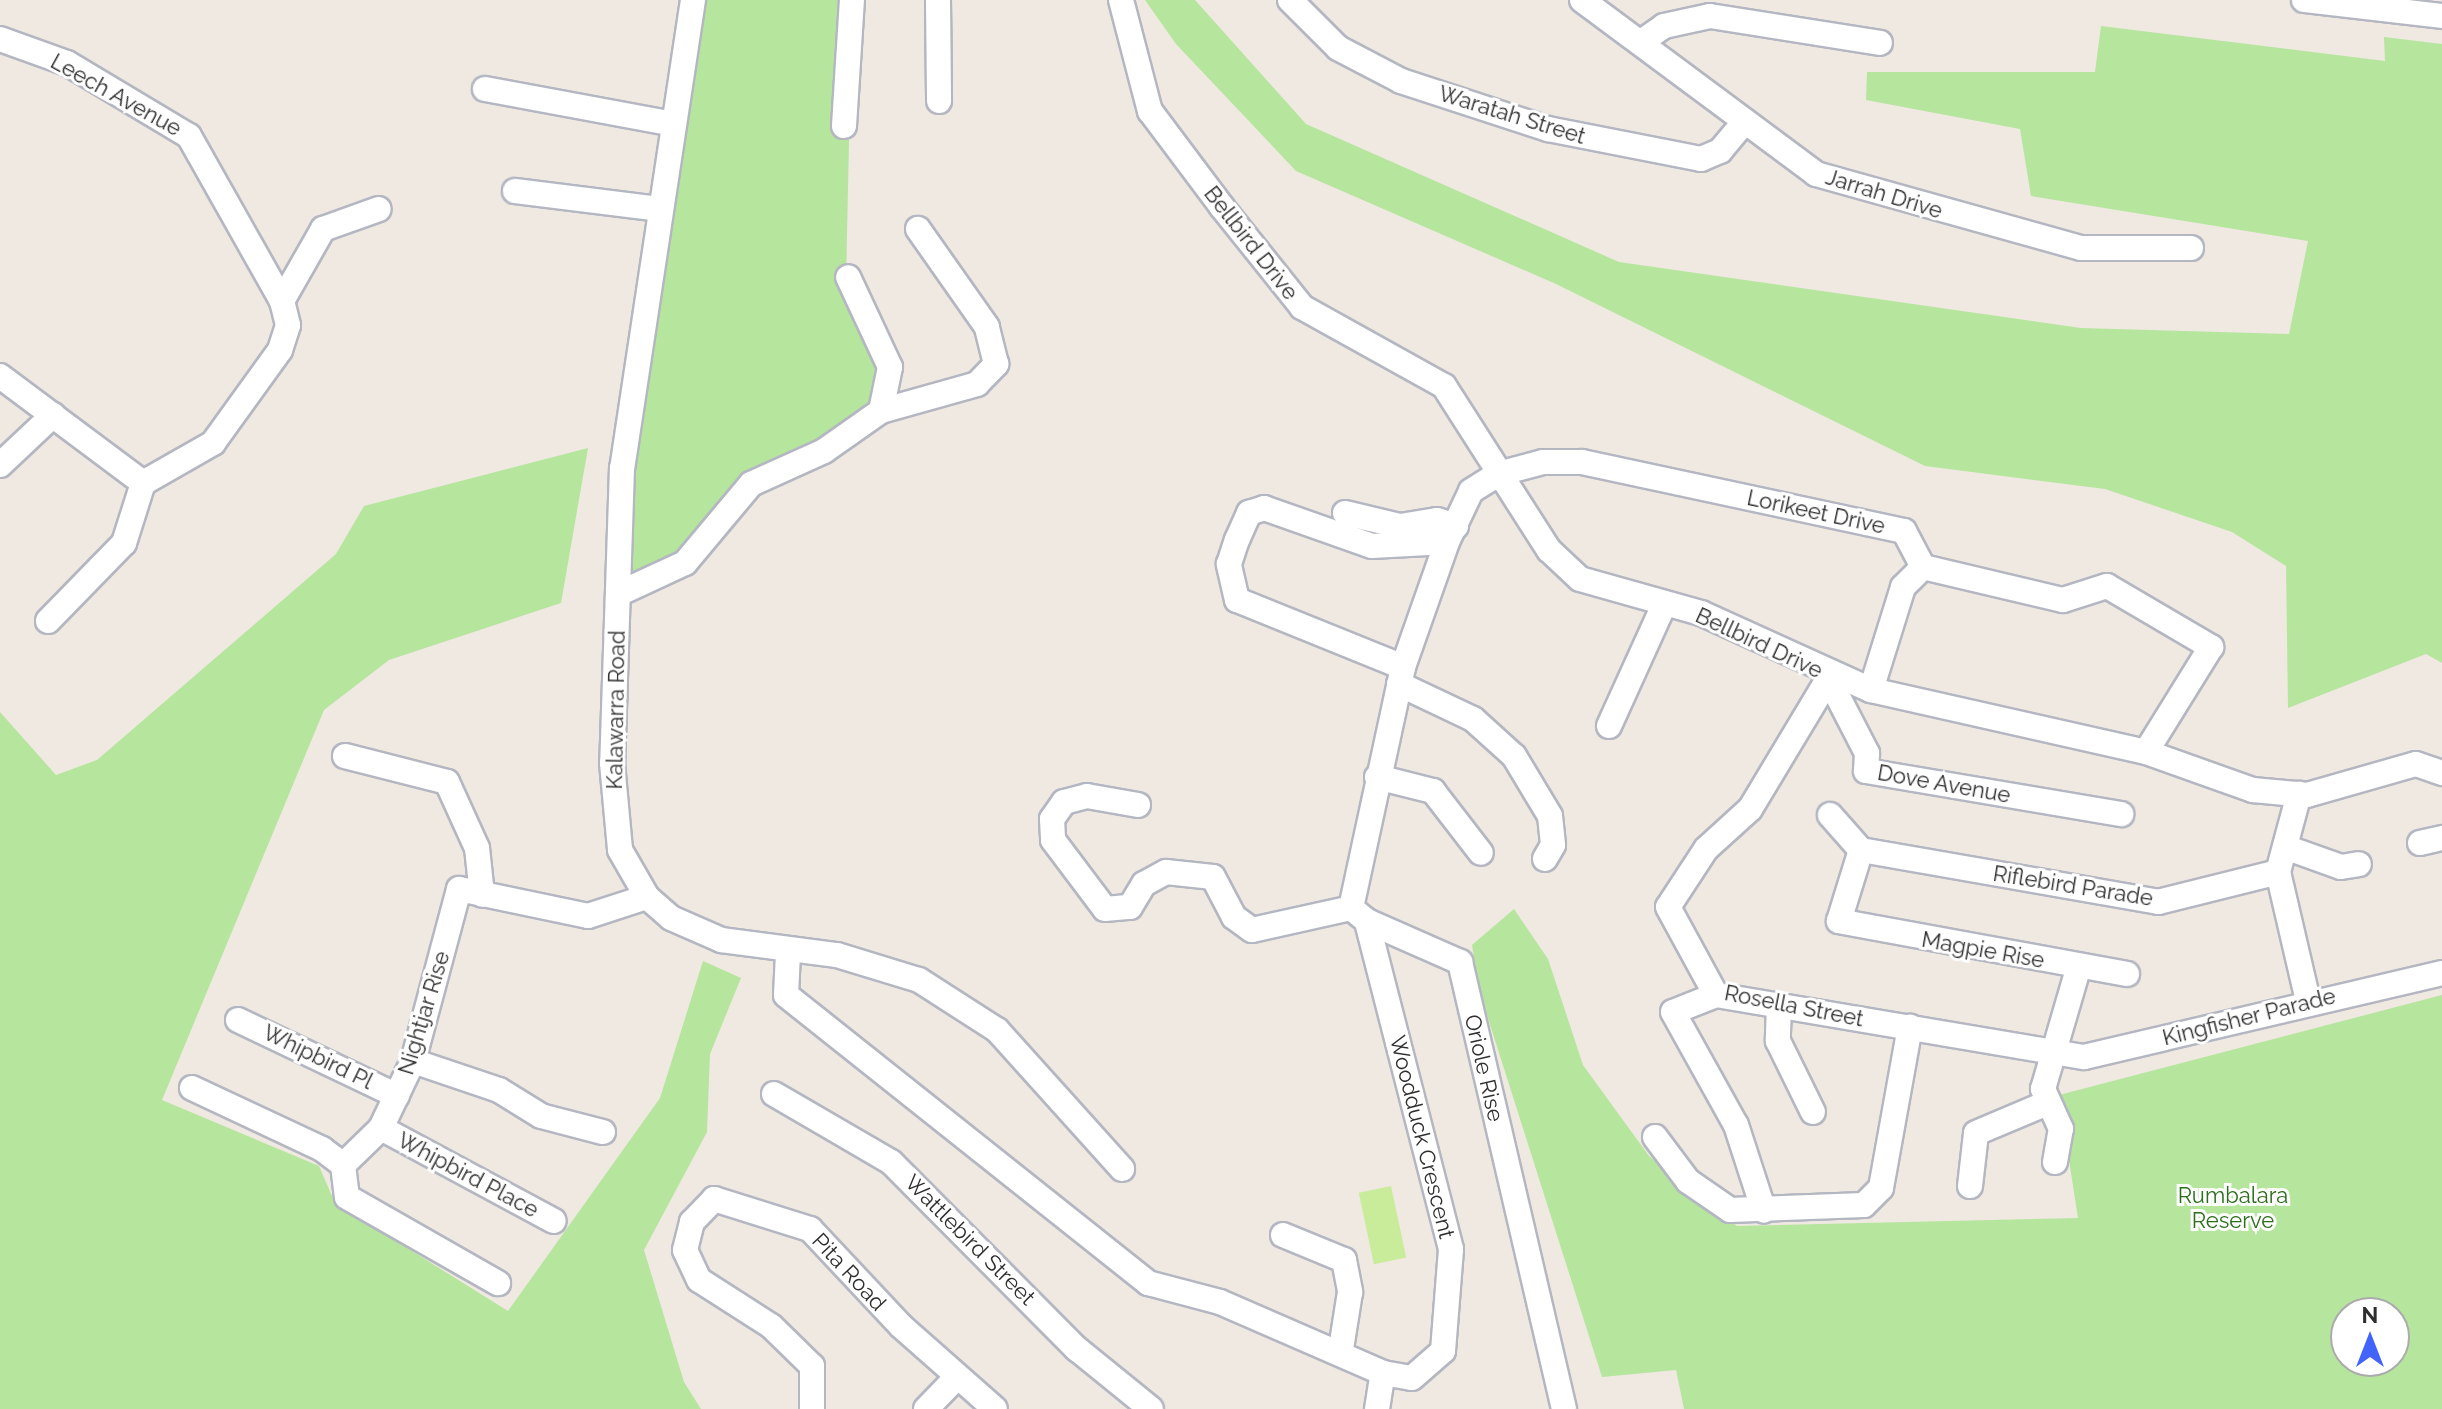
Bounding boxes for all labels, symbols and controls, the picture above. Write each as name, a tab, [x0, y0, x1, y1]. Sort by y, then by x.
street label: Leech Avenue	[46, 48, 186, 142]
street label: Waratah Street	[1435, 80, 1589, 150]
street label: Jarrah Drive	[1822, 164, 1946, 224]
street label: Bellbird Drive	[1198, 181, 1304, 305]
street label: Lorikeet Drive	[1745, 484, 1887, 540]
street label: Bellbird Drive	[1691, 602, 1827, 684]
street label: Kalawarra Road	[601, 630, 631, 790]
street label: Dove Avenue	[1875, 759, 2013, 809]
street label: Riflebird Parade	[1991, 860, 2155, 912]
street label: Magpie Rise	[1920, 926, 2046, 974]
street label: Nightjar Rise	[393, 948, 455, 1078]
street label: Rosella Street	[1722, 980, 1866, 1032]
street label: Kingfisher Parade	[2159, 983, 2339, 1051]
street label: Oriole Rise	[1459, 1012, 1509, 1124]
street label: Whipbird Pl	[259, 1019, 377, 1095]
street label: Woodduck Crescent	[1384, 1033, 1460, 1241]
street label: Whipbird Place	[393, 1127, 543, 1223]
street label: Wattlebird Street	[899, 1169, 1041, 1311]
park label: Rumbalara Reserve	[2178, 1182, 2288, 1234]
street label: Pita Road	[807, 1228, 891, 1316]
north arrow	[2330, 1297, 2410, 1377]
text: N	[2362, 1302, 2378, 1328]

